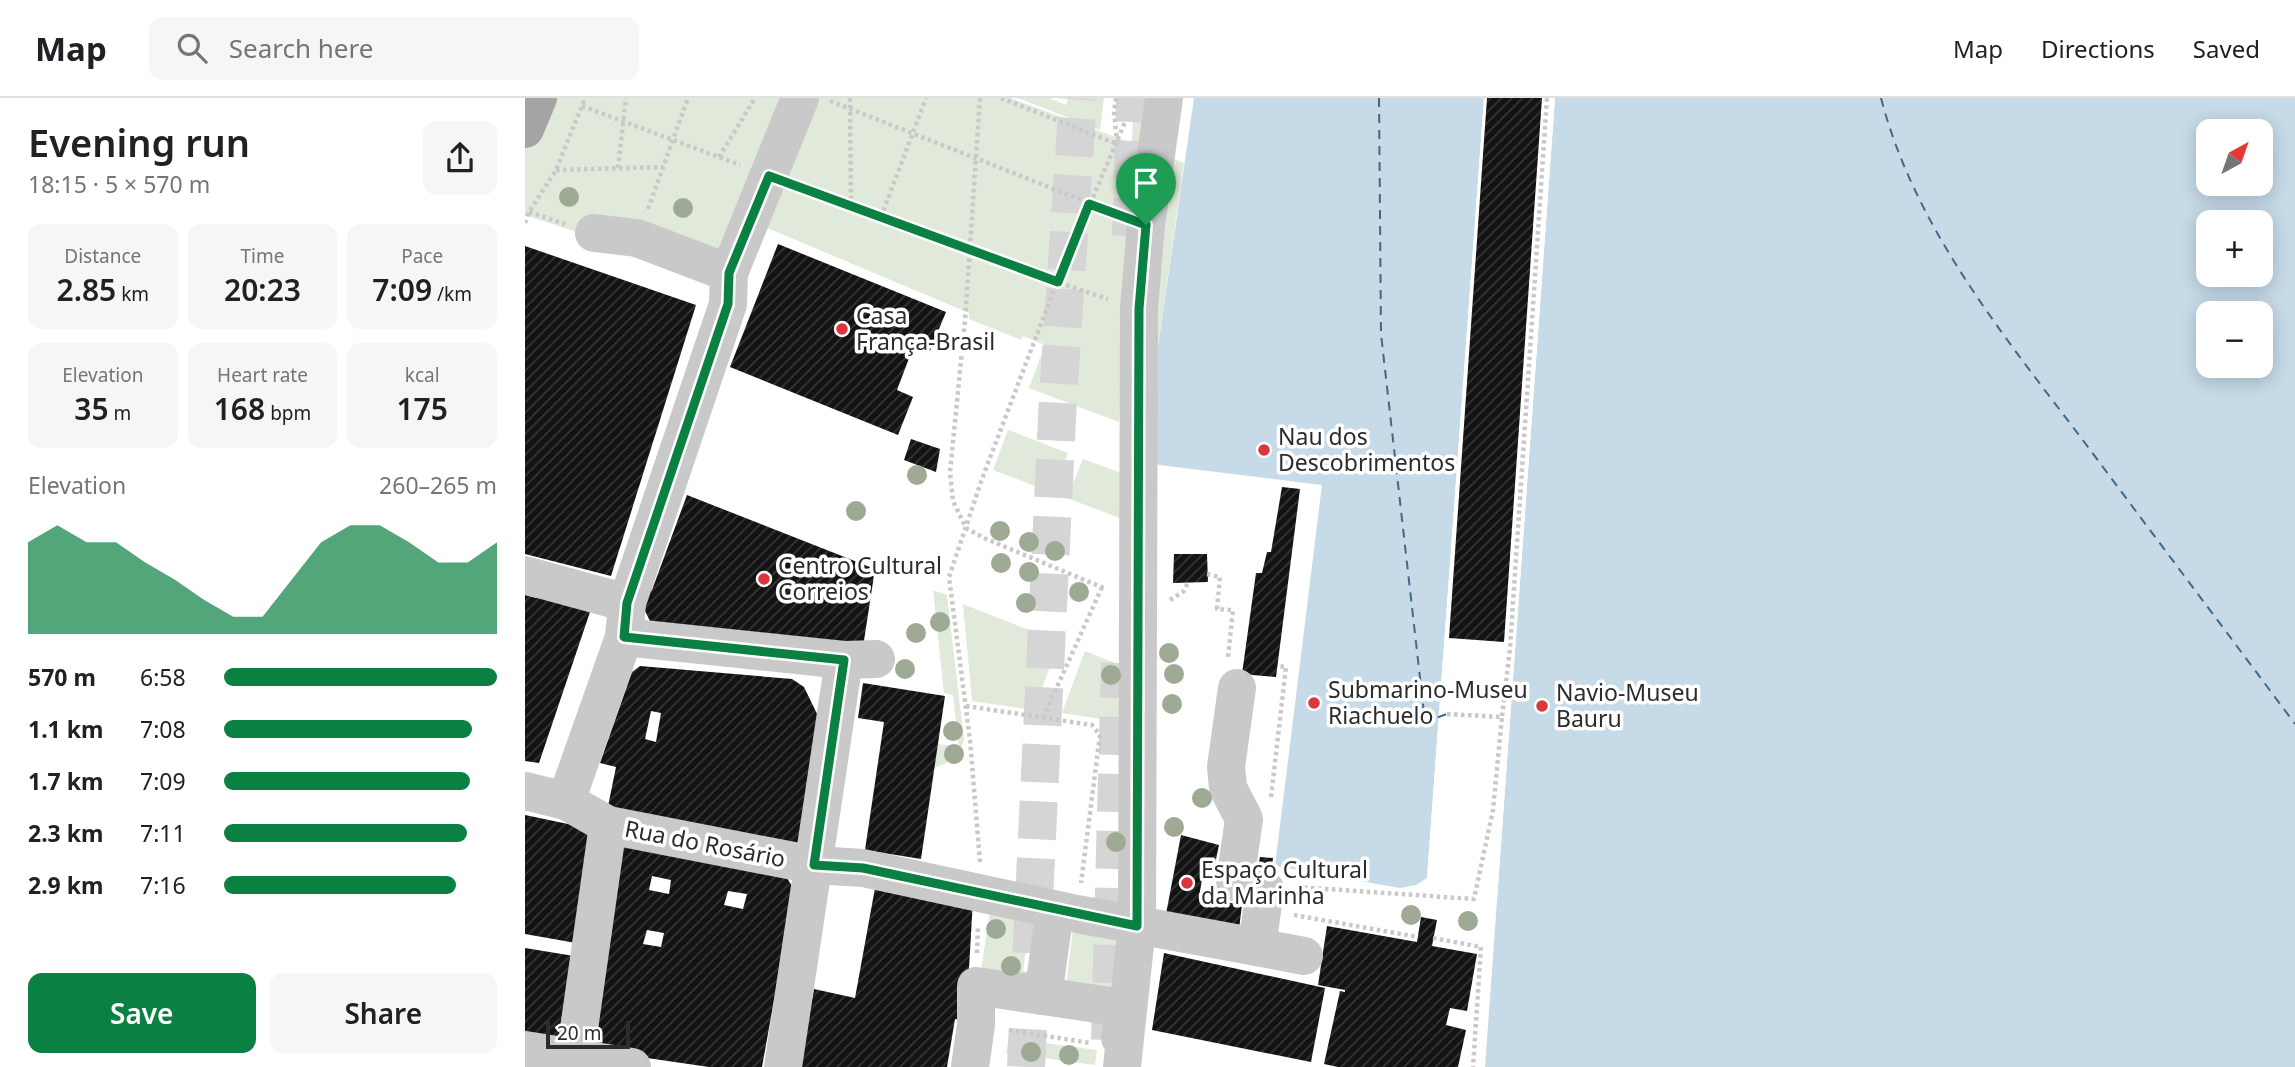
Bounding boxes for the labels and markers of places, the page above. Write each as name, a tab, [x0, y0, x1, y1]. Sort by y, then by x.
pin	[1116, 153, 1176, 225]
place label: Casa França-Brasil	[856, 299, 995, 357]
marker: Casa França-Brasil	[834, 321, 850, 337]
place label: Nau dos Descobrimentos	[1278, 420, 1455, 478]
marker: Nau dos Descobrimentos	[1256, 442, 1272, 458]
place label: Centro Cultural Correios	[778, 549, 942, 607]
marker: Centro Cultural Correios	[756, 571, 772, 587]
place label: Submarino-Museu Riachuelo	[1328, 673, 1528, 731]
place label: Navio-Museu Bauru	[1556, 676, 1699, 734]
marker: Submarino-Museu Riachuelo	[1306, 695, 1322, 711]
marker: Navio-Museu Bauru	[1534, 698, 1550, 714]
place label: Espaço Cultural da Marinha	[1201, 853, 1368, 911]
marker: Espaço Cultural da Marinha	[1179, 875, 1195, 891]

